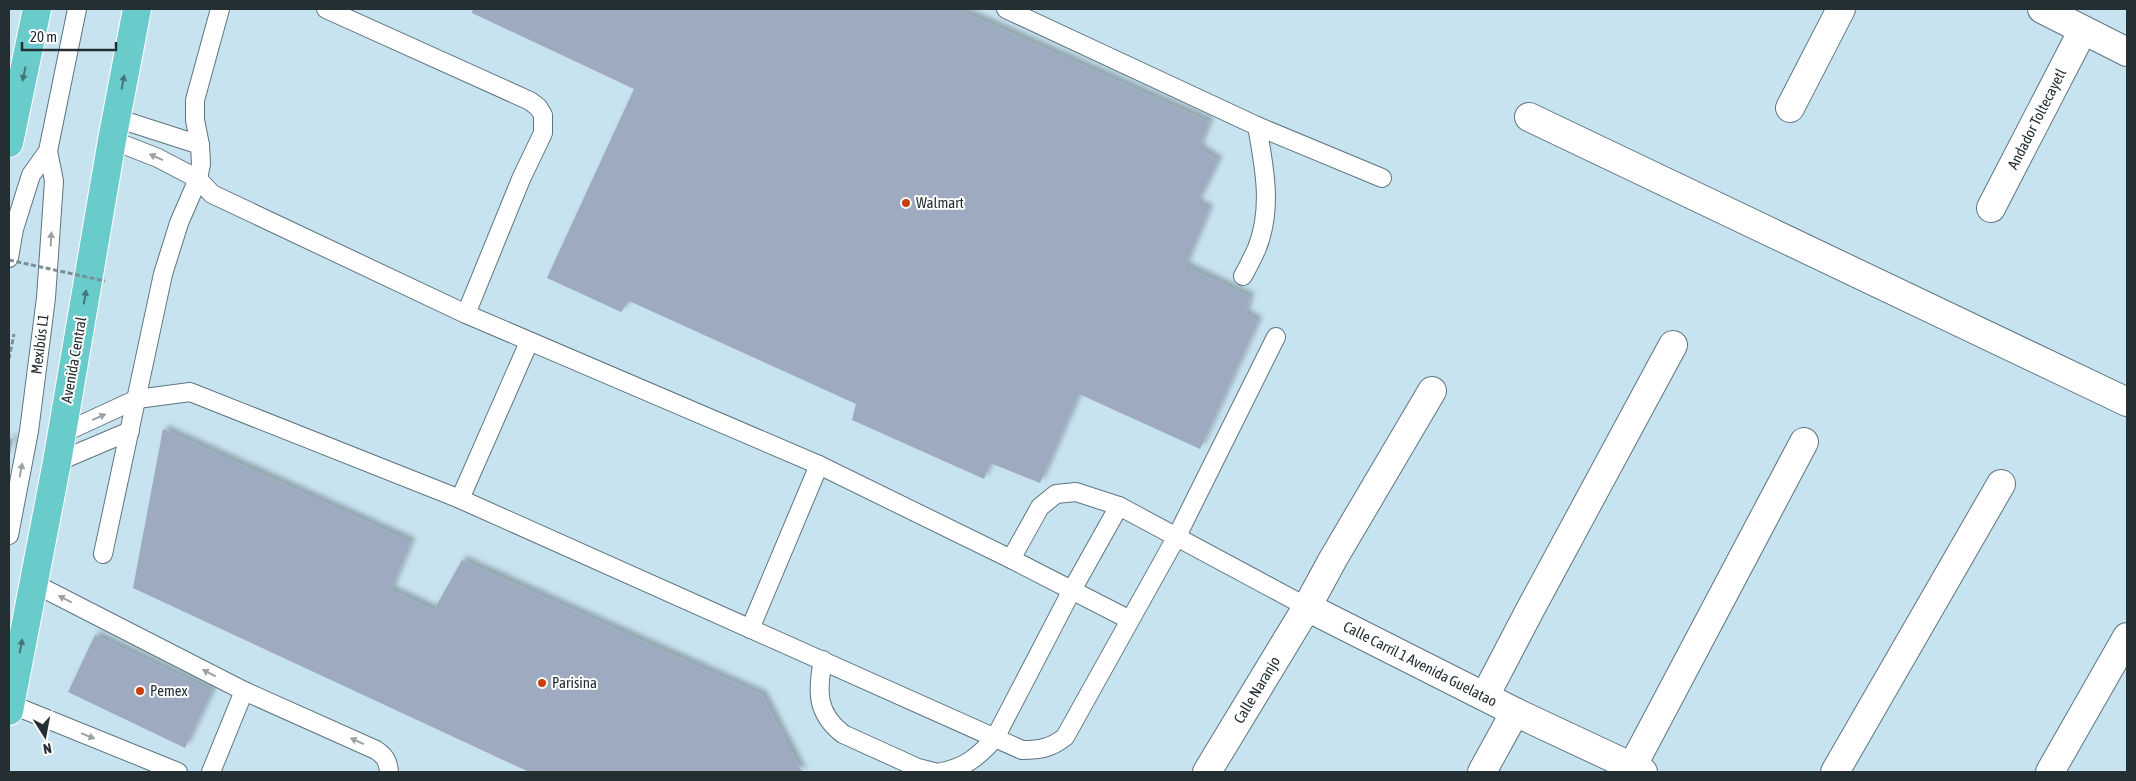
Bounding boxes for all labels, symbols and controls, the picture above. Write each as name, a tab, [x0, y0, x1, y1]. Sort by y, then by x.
scale bar	[22, 20, 116, 52]
text: 20 m	[30, 28, 57, 45]
one-way arrow	[19, 66, 27, 82]
street label: Andador Toltecayetl	[2004, 66, 2069, 172]
one-way arrow	[119, 75, 127, 90]
one-way arrow	[149, 153, 163, 161]
place label: Walmart	[916, 194, 964, 211]
marker: Walmart	[900, 197, 912, 209]
one-way arrow	[48, 231, 56, 247]
one-way arrow	[81, 288, 89, 304]
street label: Mexibús L1	[27, 313, 52, 375]
street label: Avenida Central	[58, 315, 89, 404]
one-way arrow	[92, 413, 106, 421]
one-way arrow	[18, 461, 26, 477]
one-way arrow	[57, 595, 72, 603]
street label: Calle Carril 1 Avenida Guelatao	[1341, 617, 1500, 710]
one-way arrow	[18, 638, 26, 654]
street label: Calle Naranjo	[1230, 653, 1283, 726]
one-way arrow	[202, 669, 216, 677]
place label: Parisina	[552, 674, 597, 691]
marker: Parisina	[536, 677, 548, 689]
place label: Pemex	[150, 682, 188, 699]
marker: Pemex	[134, 685, 146, 697]
north arrow	[20, 711, 70, 761]
one-way arrow	[81, 732, 96, 740]
one-way arrow	[350, 737, 364, 745]
text: N	[42, 740, 53, 757]

